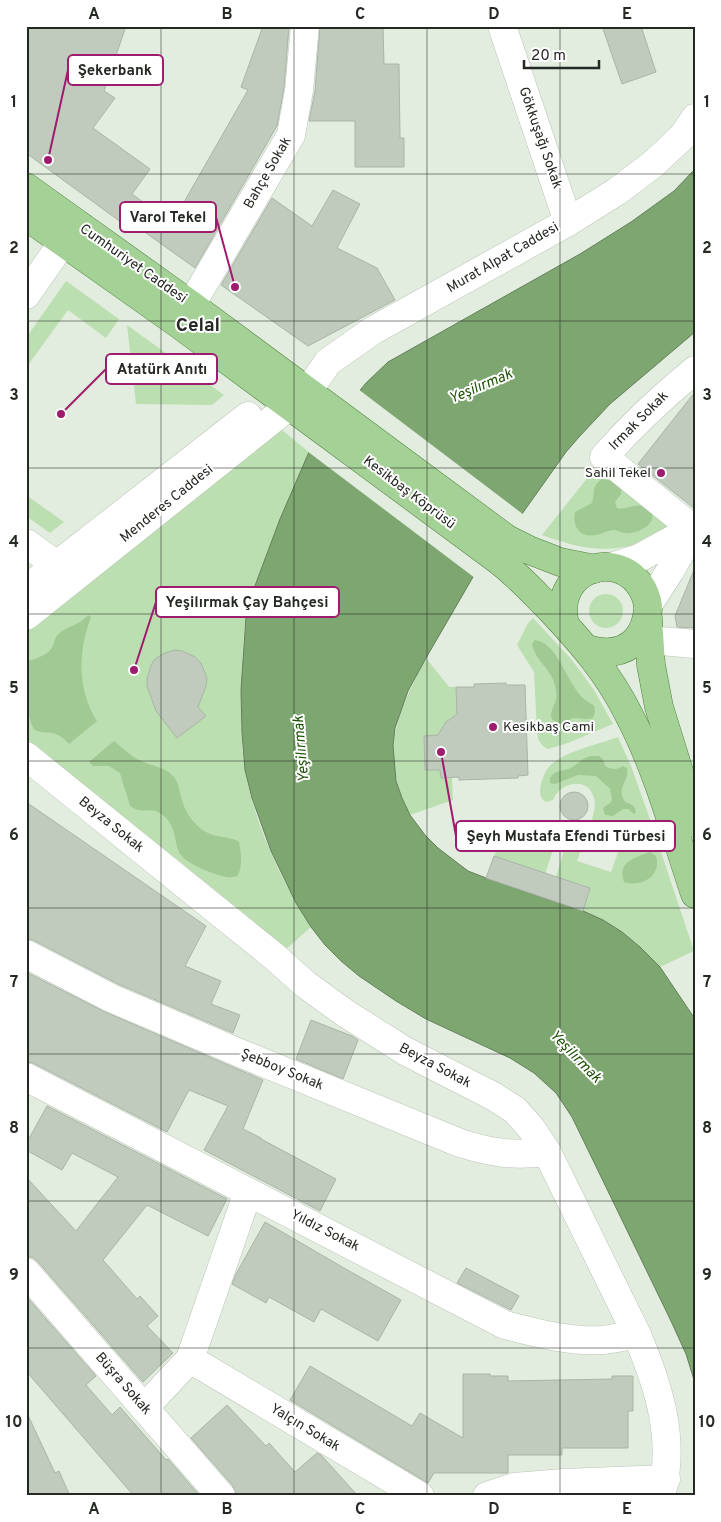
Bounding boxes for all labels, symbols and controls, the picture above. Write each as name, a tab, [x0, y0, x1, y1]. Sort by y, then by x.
text: A	[88, 5, 100, 25]
text: B	[221, 5, 233, 25]
text: C	[355, 5, 365, 25]
text: D	[488, 5, 500, 25]
text: E	[622, 5, 632, 25]
scale bar	[524, 38, 598, 70]
text: 20 m	[531, 47, 566, 66]
callout: Şekerbank	[68, 55, 163, 85]
text: Şekerbank	[78, 62, 152, 81]
street label: Gökkuşağı Sokak	[515, 85, 565, 191]
text: 1	[11, 93, 17, 113]
text: 1	[704, 93, 710, 113]
street label: Bahçe Sokak	[241, 134, 295, 212]
callout: Varol Tekel	[120, 202, 216, 232]
text: Varol Tekel	[130, 209, 206, 228]
street label: Murat Alpat Caddesi	[444, 219, 562, 297]
street label: Cumhuriyet Caddesi	[76, 221, 190, 307]
text: 2	[9, 239, 19, 259]
text: 2	[702, 239, 712, 259]
district label: Celal	[176, 314, 220, 338]
callout: Atatürk Anıtı	[106, 354, 217, 384]
text: Atatürk Anıtı	[117, 361, 207, 380]
water label: Yeşilırmak	[447, 365, 516, 409]
text: 3	[9, 386, 19, 406]
text: 3	[702, 386, 712, 406]
street label: Irmak Sokak	[606, 388, 672, 454]
street label: Kesikbaş Köprüsü	[359, 453, 459, 533]
street label: Menderes Caddesi	[117, 461, 217, 547]
place label: Sahil Tekel	[585, 465, 651, 482]
marker: Sahil Tekel	[655, 467, 667, 479]
text: 4	[9, 533, 19, 553]
text: 4	[702, 533, 712, 553]
callout: Yeşilırmak Çay Bahçesi	[156, 587, 339, 617]
text: Yeşilırmak Çay Bahçesi	[166, 594, 328, 613]
text: 5	[9, 679, 19, 699]
text: 5	[702, 679, 712, 699]
water label: Yeşilırmak	[290, 714, 314, 783]
place label: Kesikbaş Cami	[503, 719, 594, 736]
marker: Kesikbaş Cami	[487, 721, 499, 733]
street label: Beyza Sokak	[75, 793, 147, 857]
callout: Şeyh Mustafa Efendi Türbesi	[456, 821, 675, 851]
text: 6	[9, 826, 19, 846]
text: 6	[702, 826, 712, 846]
text: Şeyh Mustafa Efendi Türbesi	[467, 828, 665, 847]
text: 7	[10, 973, 18, 993]
text: 7	[703, 973, 711, 993]
water label: Yeşilırmak	[545, 1026, 605, 1088]
street label: Beyza Sokak	[396, 1040, 474, 1092]
street label: Şebboy Sokak	[238, 1046, 326, 1094]
text: 8	[9, 1119, 19, 1139]
text: 8	[702, 1119, 712, 1139]
street label: Yıldız Sokak	[288, 1206, 362, 1256]
text: 9	[9, 1266, 19, 1286]
text: 9	[702, 1266, 712, 1286]
street label: Büşra Sokak	[91, 1349, 155, 1419]
street label: Yalçın Sokak	[267, 1400, 343, 1456]
text: 10	[6, 1413, 22, 1433]
text: 10	[699, 1413, 715, 1433]
text: A	[88, 1500, 100, 1520]
text: B	[221, 1500, 233, 1520]
text: C	[355, 1500, 365, 1520]
text: D	[488, 1500, 500, 1520]
text: E	[622, 1500, 632, 1520]

